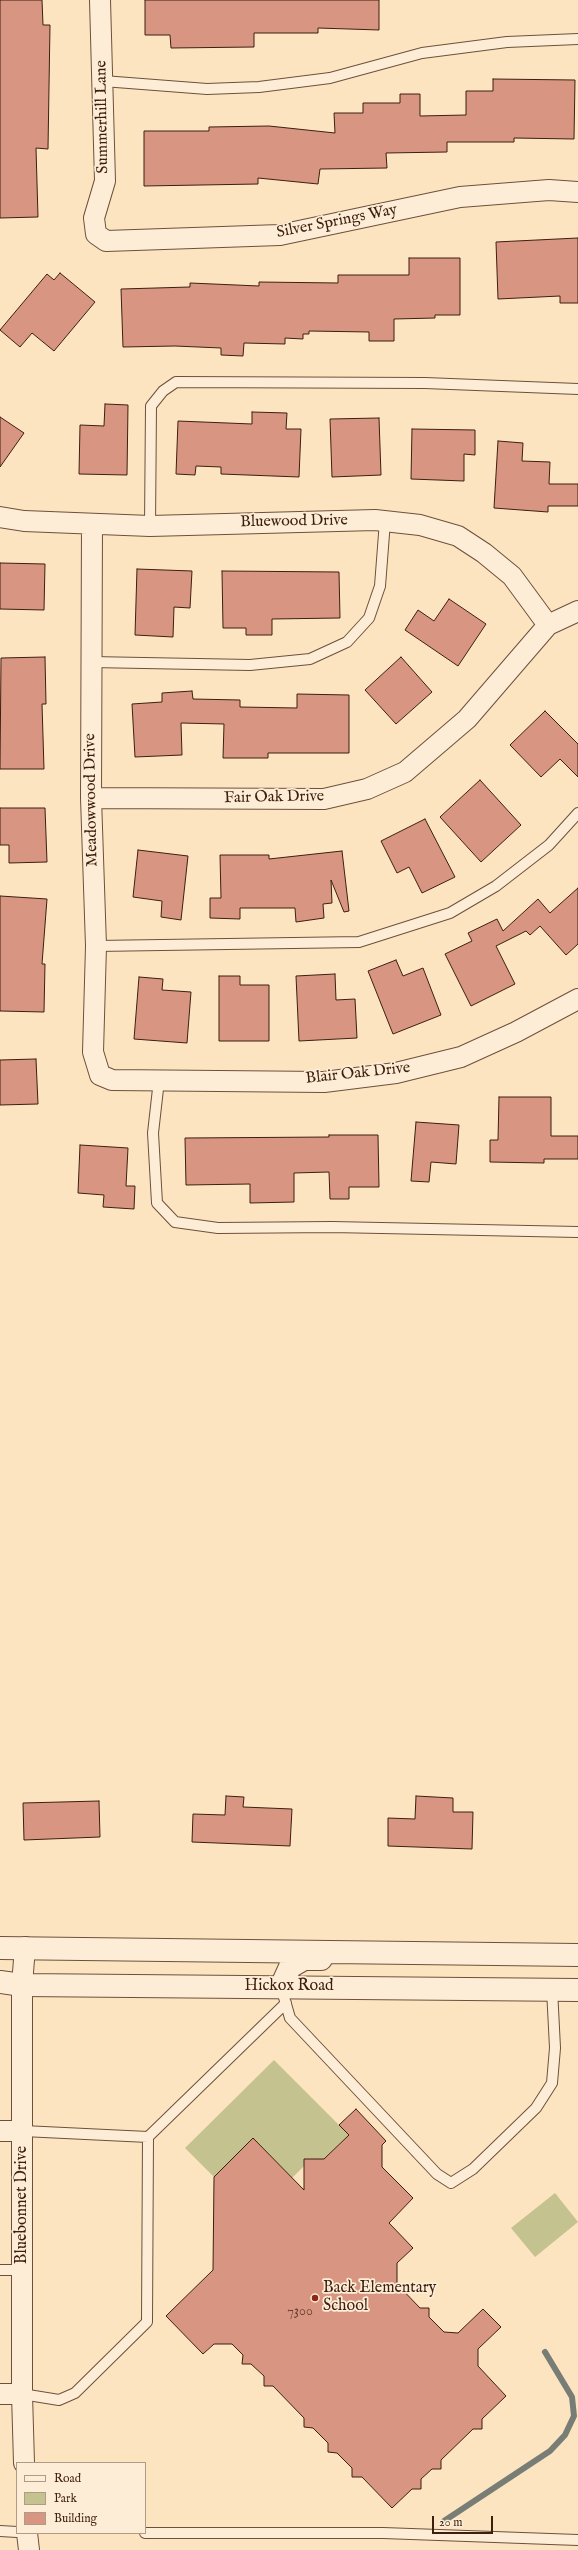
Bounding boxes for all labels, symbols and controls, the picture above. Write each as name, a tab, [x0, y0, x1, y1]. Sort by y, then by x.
street label: Summerhill Lane	[92, 60, 114, 174]
street label: Silver Springs Way	[275, 201, 399, 243]
street label: Bluewood Drive	[240, 511, 348, 533]
street label: Meadowwood Drive	[81, 733, 103, 867]
street label: Fair Oak Drive	[224, 788, 324, 808]
street label: Blair Oak Drive	[305, 1059, 411, 1089]
street label: Hickox Road	[244, 1977, 334, 1997]
street label: Bluebonnet Drive	[13, 2146, 33, 2264]
place label: Back Elementary School	[323, 2279, 436, 2317]
marker: Back Elementary School	[310, 2293, 320, 2303]
house number: 7300	[287, 2304, 313, 2320]
legend	[16, 2462, 146, 2534]
text: Road	[54, 2471, 81, 2486]
text: Park	[54, 2491, 77, 2506]
scale bar	[434, 2508, 495, 2534]
text: Building	[54, 2511, 97, 2526]
text: 20 m	[439, 2515, 462, 2530]

